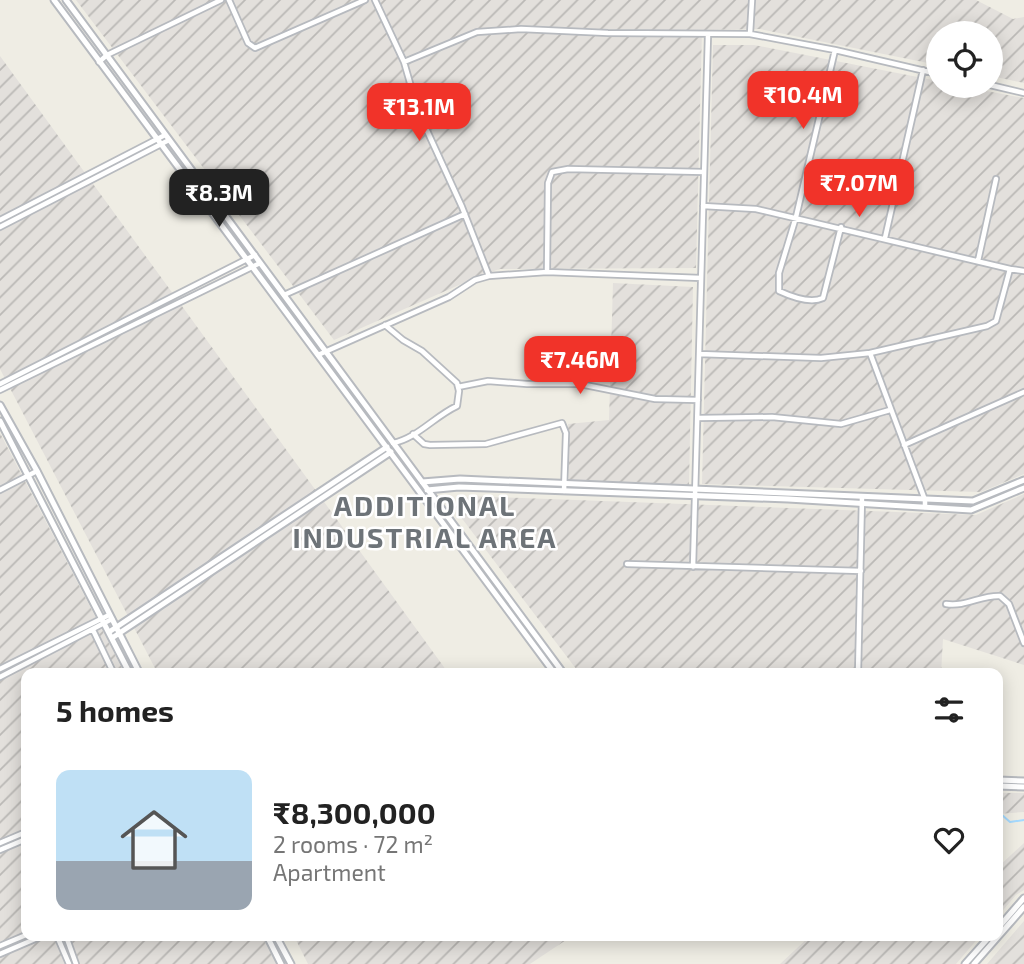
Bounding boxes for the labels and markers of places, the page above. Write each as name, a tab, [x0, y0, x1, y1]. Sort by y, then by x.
pin: ₹10.4M	[746, 72, 860, 131]
pin: ₹13.1M	[362, 83, 476, 143]
pin: ₹7.07M	[802, 160, 916, 219]
pin: ₹8.3M	[170, 170, 268, 229]
pin: ₹7.46M	[523, 336, 637, 396]

